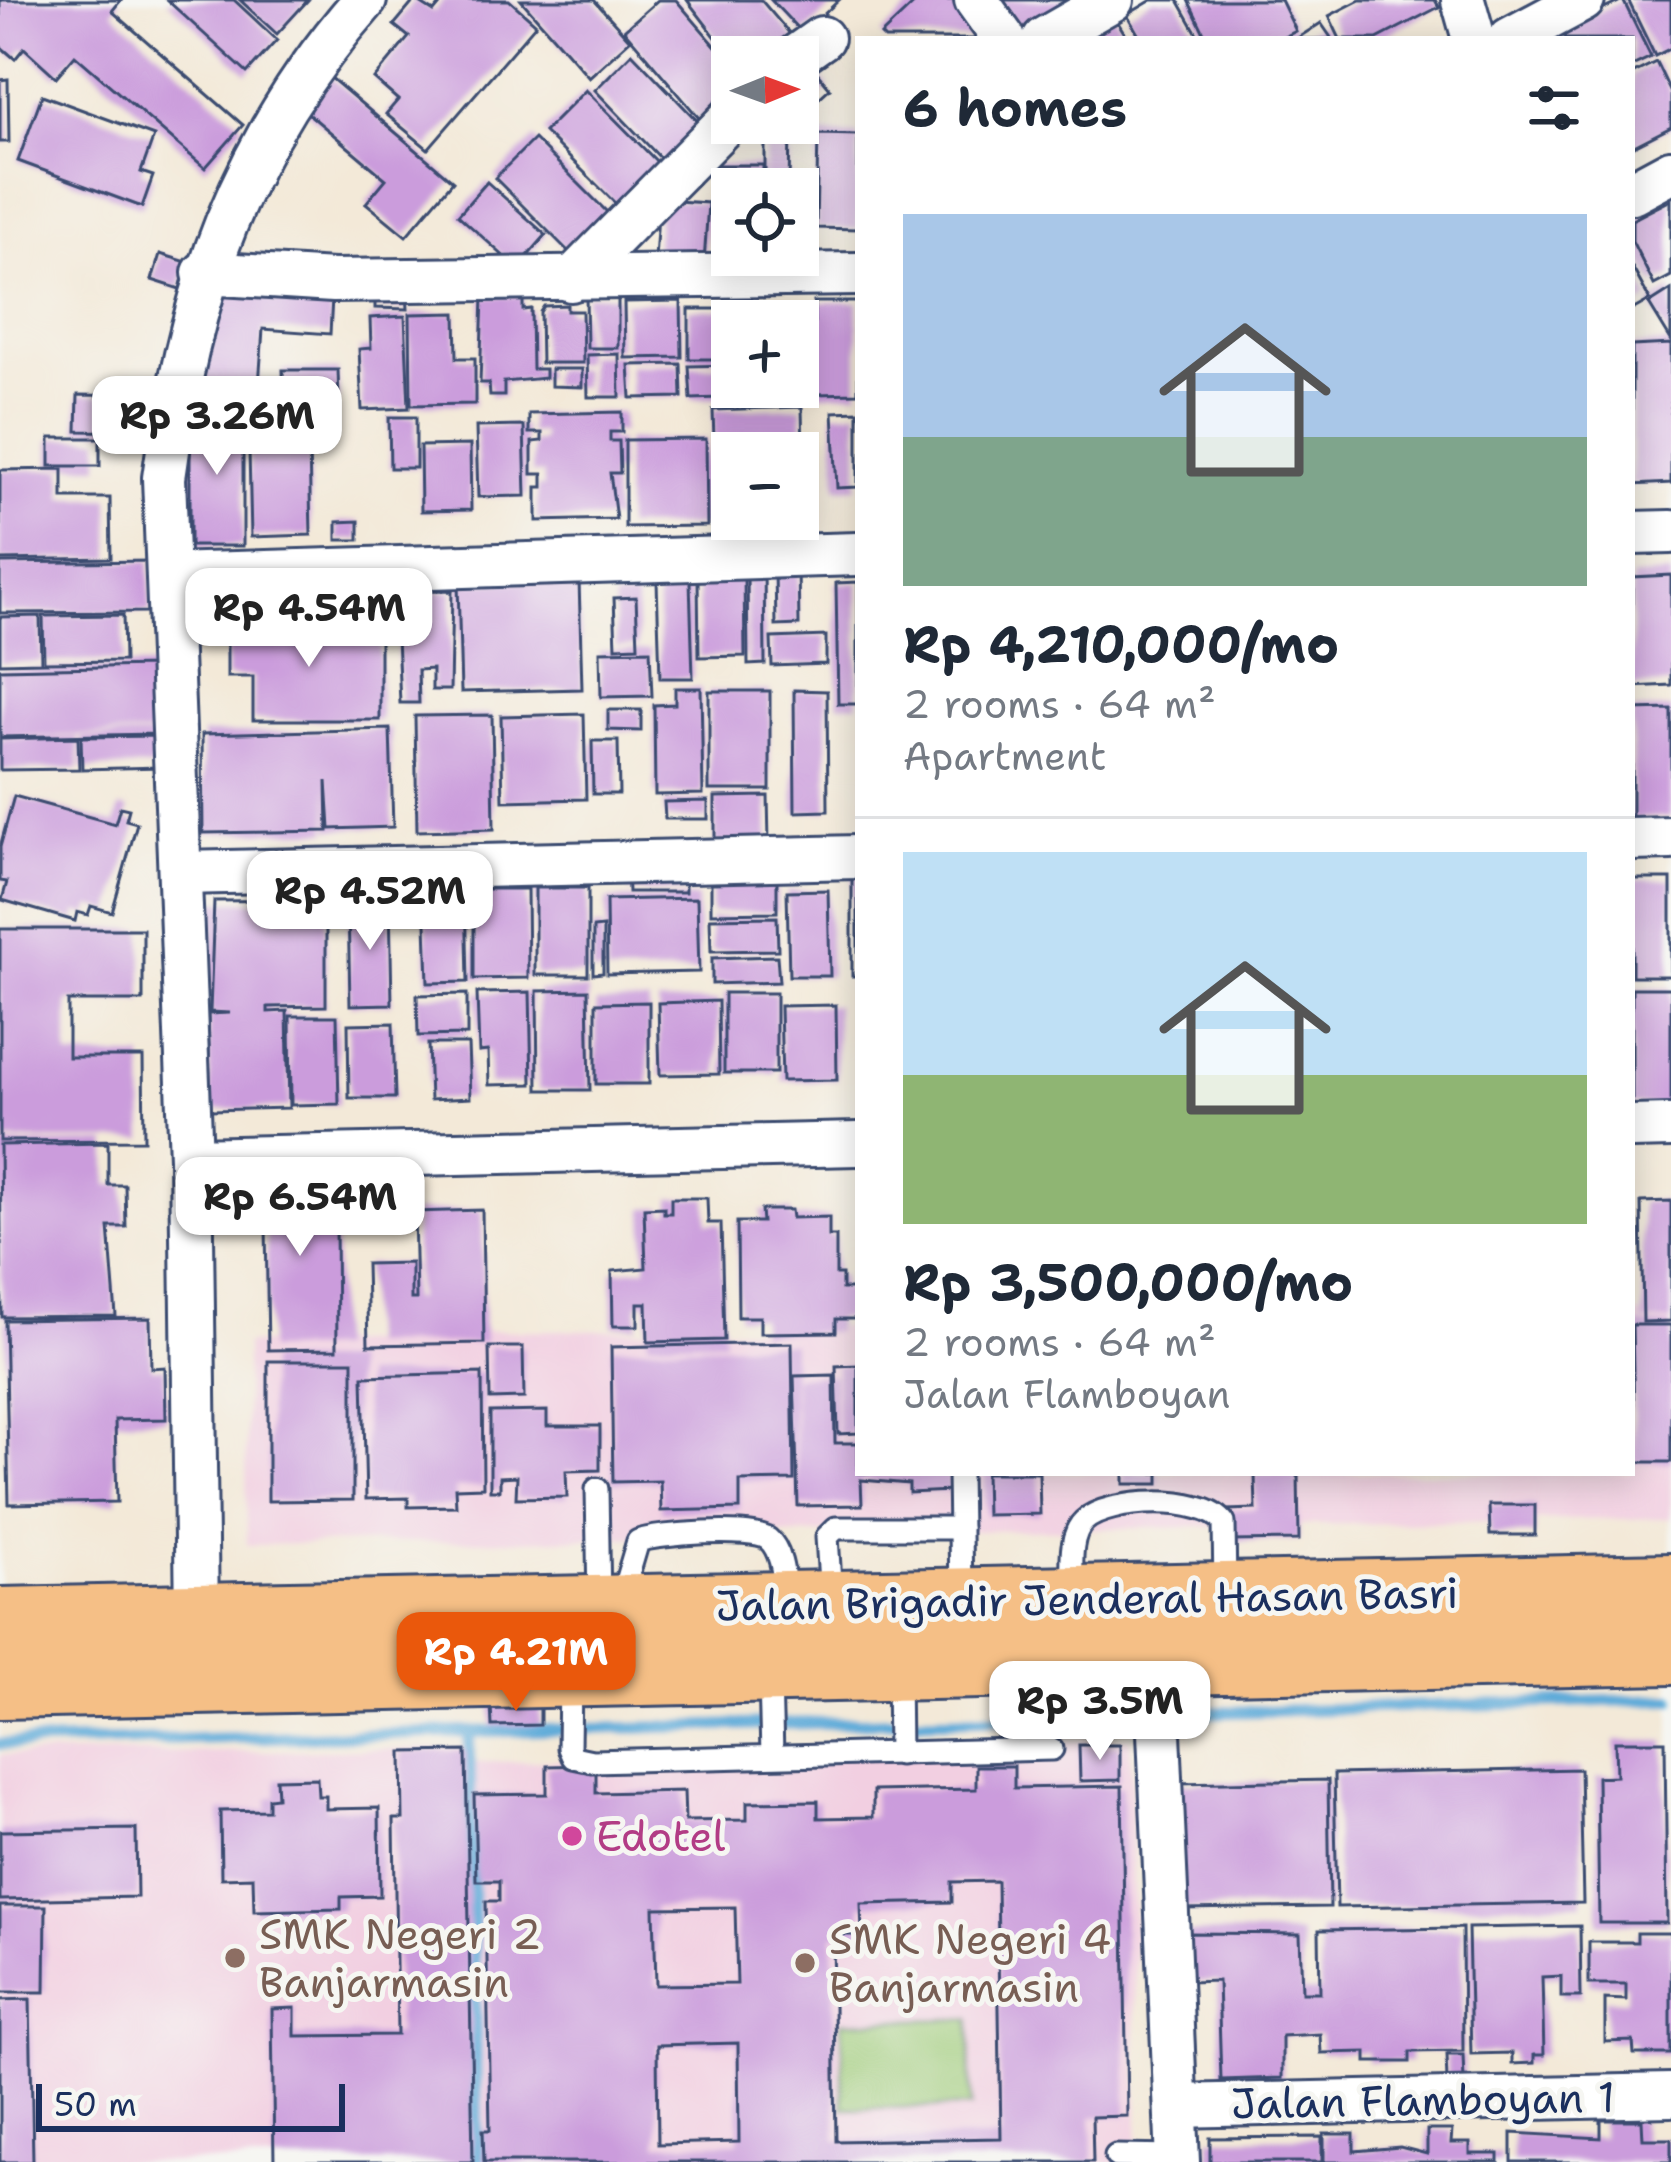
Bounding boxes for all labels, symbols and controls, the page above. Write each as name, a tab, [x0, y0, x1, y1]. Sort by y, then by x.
north arrow	[711, 36, 819, 144]
map controls	[711, 36, 819, 540]
text: 6 homes	[903, 74, 1127, 142]
icon: filters	[1521, 75, 1587, 141]
button: locate	[711, 168, 819, 276]
icon: home	[1137, 292, 1353, 508]
button: +	[711, 300, 819, 408]
pin: Rp 3.26M	[93, 376, 341, 478]
text: Rp 3.26M	[119, 389, 315, 441]
button: −	[711, 432, 819, 540]
pin: Rp 4.54M	[185, 568, 433, 670]
text: Rp 4.54M	[212, 581, 406, 633]
text: Rp 4,210,000/mo	[903, 610, 1339, 678]
text: 2 rooms · 64 m²	[903, 678, 1216, 730]
text: Apartment	[903, 730, 1106, 782]
pin: Rp 4.52M	[246, 851, 494, 953]
text: Rp 4.52M	[274, 864, 466, 916]
icon: home	[1137, 930, 1353, 1146]
pin: Rp 6.54M	[176, 1157, 424, 1259]
text: Rp 6.54M	[203, 1170, 397, 1222]
text: Rp 3,500,000/mo	[903, 1248, 1353, 1316]
text: 2 rooms · 64 m²	[903, 1316, 1216, 1368]
text: Jalan Flamboyan	[903, 1368, 1230, 1420]
street label: Jalan Brigadir Jenderal Hasan Basri	[715, 1565, 1459, 1633]
pin: Rp 4.21M	[392, 1612, 640, 1714]
text: Rp 4.21M	[424, 1625, 608, 1677]
pin: Rp 3.5M	[989, 1661, 1211, 1763]
text: Rp 3.5M	[1016, 1674, 1184, 1726]
place label: Edotel	[596, 1808, 726, 1864]
marker: Edotel	[559, 1823, 585, 1849]
place label: SMK Negeri 2 Banjarmasin	[259, 1906, 542, 2010]
place label: SMK Negeri 4 Banjarmasin	[829, 1911, 1112, 2015]
marker: SMK Negeri 2 Banjarmasin	[222, 1945, 248, 1971]
marker: SMK Negeri 4 Banjarmasin	[792, 1950, 818, 1976]
street label: Jalan Flamboyan 1	[1230, 2069, 1616, 2131]
scale bar	[36, 2078, 345, 2131]
text: 50 m	[54, 2082, 137, 2127]

